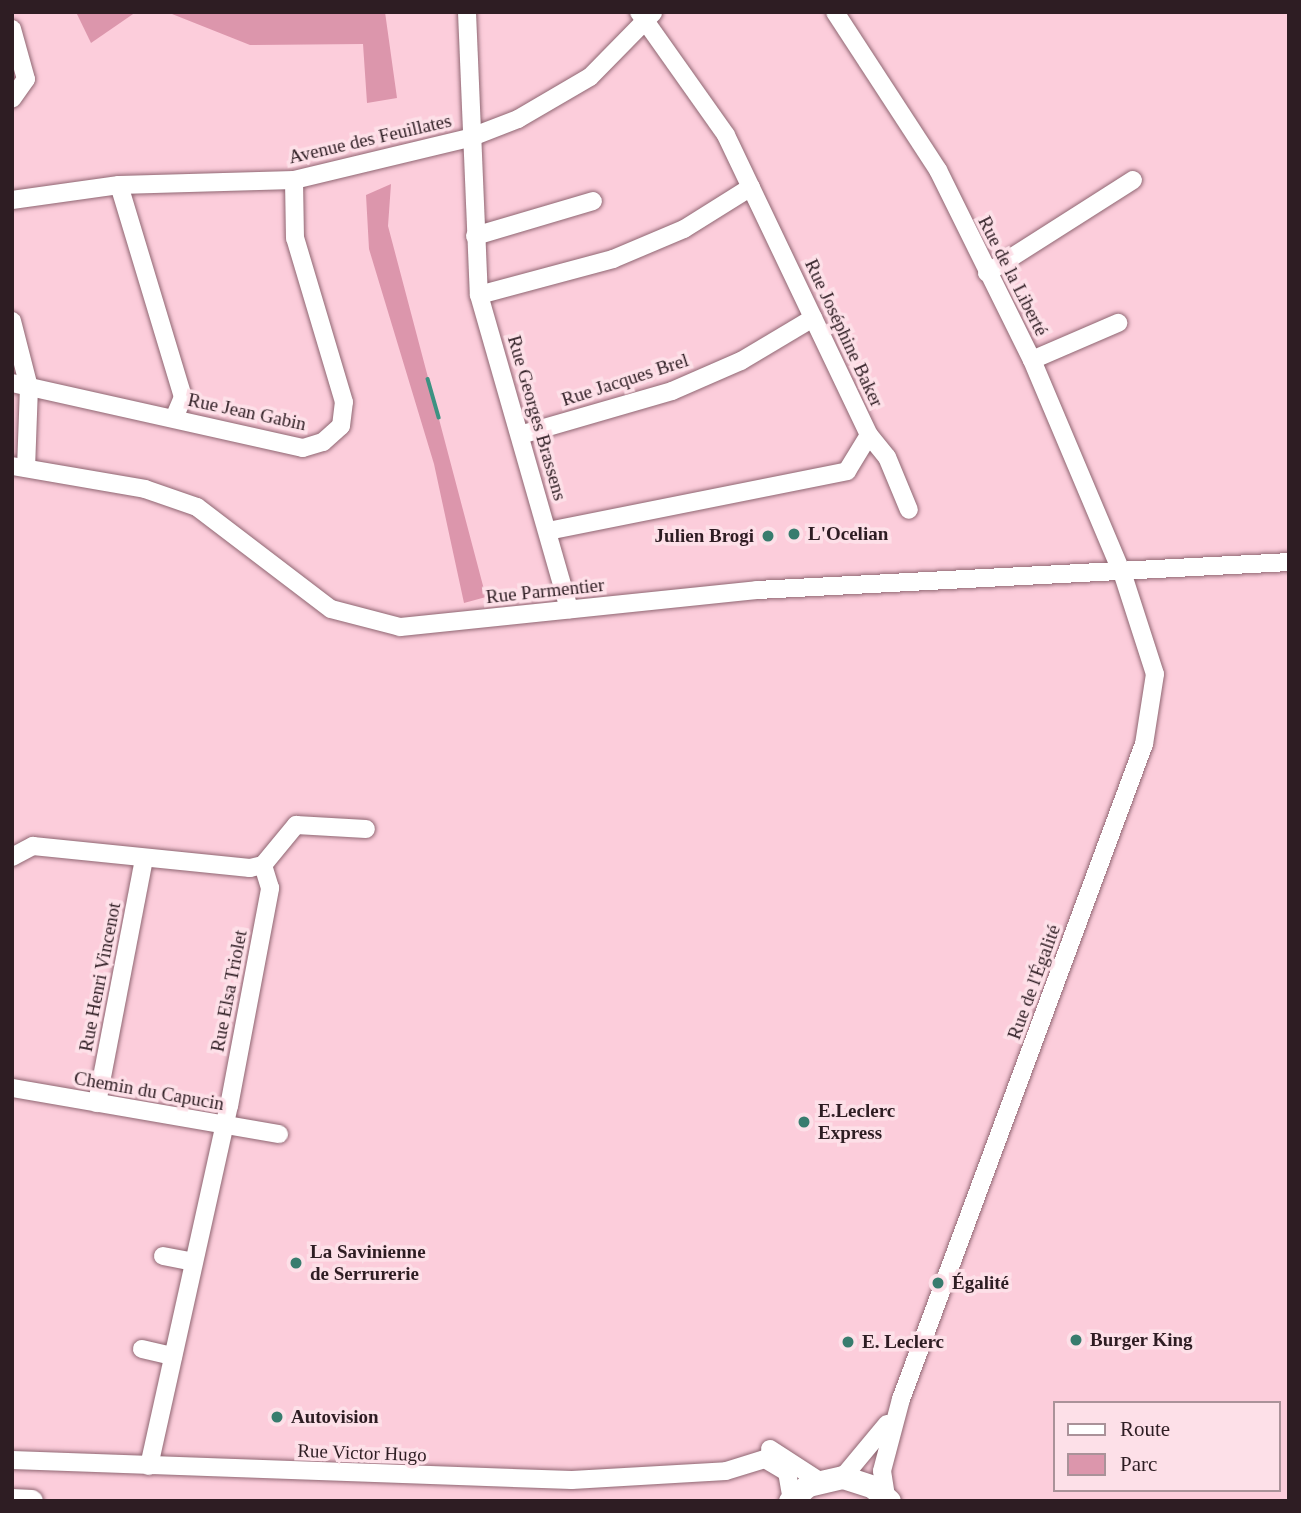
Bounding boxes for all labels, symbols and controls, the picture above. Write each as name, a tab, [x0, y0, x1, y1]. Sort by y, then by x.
street label: Avenue des Feuillates	[286, 109, 454, 169]
street label: Rue de la Liberté	[973, 212, 1053, 340]
street label: Rue Joséphine Baker	[800, 255, 888, 411]
street label: Rue Georges Brassens	[503, 333, 571, 503]
street label: Rue Jacques Brel	[559, 349, 691, 411]
street label: Rue Jean Gabin	[186, 388, 308, 436]
place label: L'Ocelian	[808, 523, 888, 545]
place label: Julien Brogi	[655, 525, 754, 547]
marker: L'Ocelian	[786, 526, 802, 542]
marker: Julien Brogi	[760, 528, 776, 544]
street label: Rue Parmentier	[485, 573, 605, 609]
street label: Rue Henri Vincenot	[74, 900, 126, 1054]
street label: Rue de l'Égalité	[1003, 921, 1065, 1043]
street label: Rue Elsa Triolet	[206, 928, 252, 1054]
street label: Chemin du Capucin	[72, 1067, 226, 1115]
place label: E.Leclerc Express	[818, 1100, 895, 1144]
marker: E.Leclerc Express	[796, 1114, 812, 1130]
place label: La Savinienne de Serrurerie	[310, 1241, 426, 1285]
marker: La Savinienne de Serrurerie	[288, 1255, 304, 1271]
place label: Égalité	[952, 1272, 1009, 1294]
marker: Égalité	[930, 1275, 946, 1291]
place label: Burger King	[1090, 1329, 1193, 1351]
place label: E. Leclerc	[862, 1331, 944, 1353]
marker: Burger King	[1068, 1332, 1084, 1348]
marker: E. Leclerc	[840, 1334, 856, 1350]
legend	[1052, 1401, 1280, 1492]
place label: Autovision	[291, 1406, 379, 1428]
marker: Autovision	[269, 1409, 285, 1425]
text: Route	[1120, 1417, 1170, 1441]
street label: Rue Victor Hugo	[297, 1439, 427, 1467]
text: Parc	[1120, 1452, 1157, 1476]

